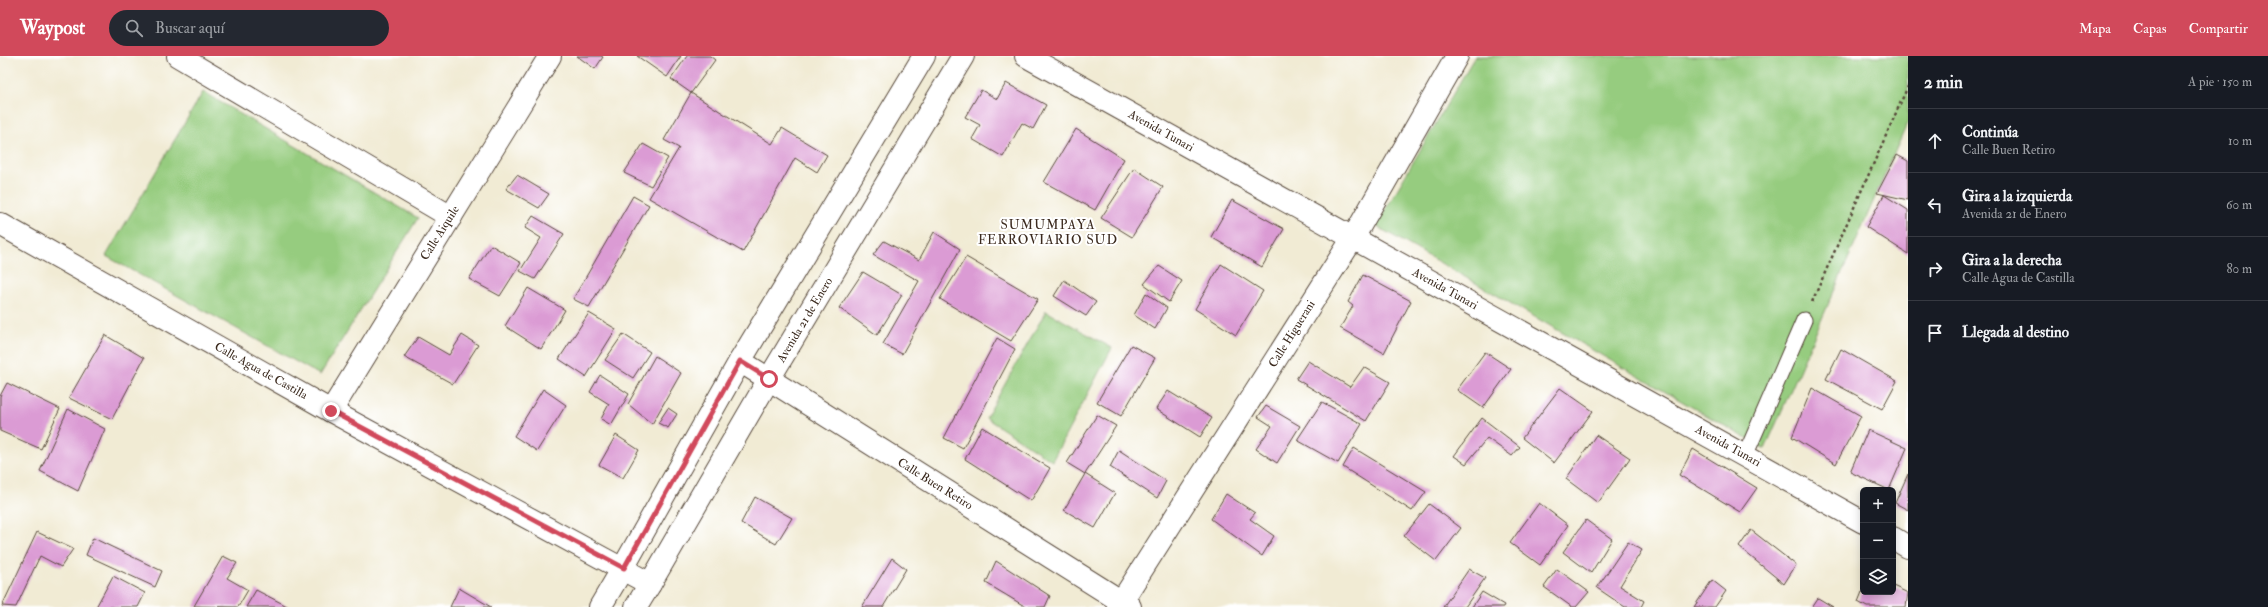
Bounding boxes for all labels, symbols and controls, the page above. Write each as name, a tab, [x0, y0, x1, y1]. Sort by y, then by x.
search box	[109, 10, 389, 46]
text: Waypost	[20, 16, 85, 40]
icon: search	[123, 17, 145, 39]
text: Buscar aquí	[155, 19, 225, 38]
text: Mapa	[2079, 20, 2111, 37]
text: Capas	[2133, 20, 2167, 37]
text: Compartir	[2189, 20, 2248, 37]
text: 2 min	[1924, 72, 1963, 93]
text: A pie · 150 m	[2188, 74, 2252, 90]
street label: Avenida Tunari	[1125, 106, 1196, 155]
text: Continúa	[1962, 123, 2018, 142]
icon: ahead	[1924, 130, 1946, 152]
text: 10 m	[2228, 133, 2252, 149]
text: Calle Buen Retiro	[1962, 142, 2055, 158]
text: Gira a la izquierda	[1962, 187, 2072, 206]
icon: left	[1924, 194, 1946, 216]
text: 60 m	[2226, 197, 2252, 213]
street label: Calle Aiquile	[417, 203, 463, 263]
text: Avenida 21 de Enero	[1962, 206, 2067, 222]
district label: SUMUMPAYA FERROVIARIO SUD	[978, 217, 1118, 248]
text: Gira a la derecha	[1962, 251, 2062, 270]
icon: right	[1924, 258, 1946, 280]
text: 80 m	[2226, 261, 2252, 277]
street label: Avenida Tunari	[1409, 264, 1480, 313]
text: Calle Agua de Castilla	[1962, 270, 2075, 286]
street label: Avenida 21 de Enero	[773, 275, 836, 366]
street label: Calle Higuerani	[1265, 298, 1319, 370]
icon: arrive	[1924, 322, 1946, 344]
text: Llegada al destino	[1962, 323, 2069, 342]
street label: Calle Agua de Castilla	[212, 339, 311, 403]
route start	[760, 370, 778, 388]
route end	[322, 402, 340, 420]
street label: Avenida Tunari	[1692, 421, 1763, 470]
street label: Calle Buen Retiro	[895, 455, 976, 513]
map controls	[1860, 487, 1896, 595]
button: +	[1860, 487, 1896, 523]
button: −	[1860, 523, 1896, 559]
button: layers	[1860, 559, 1896, 595]

